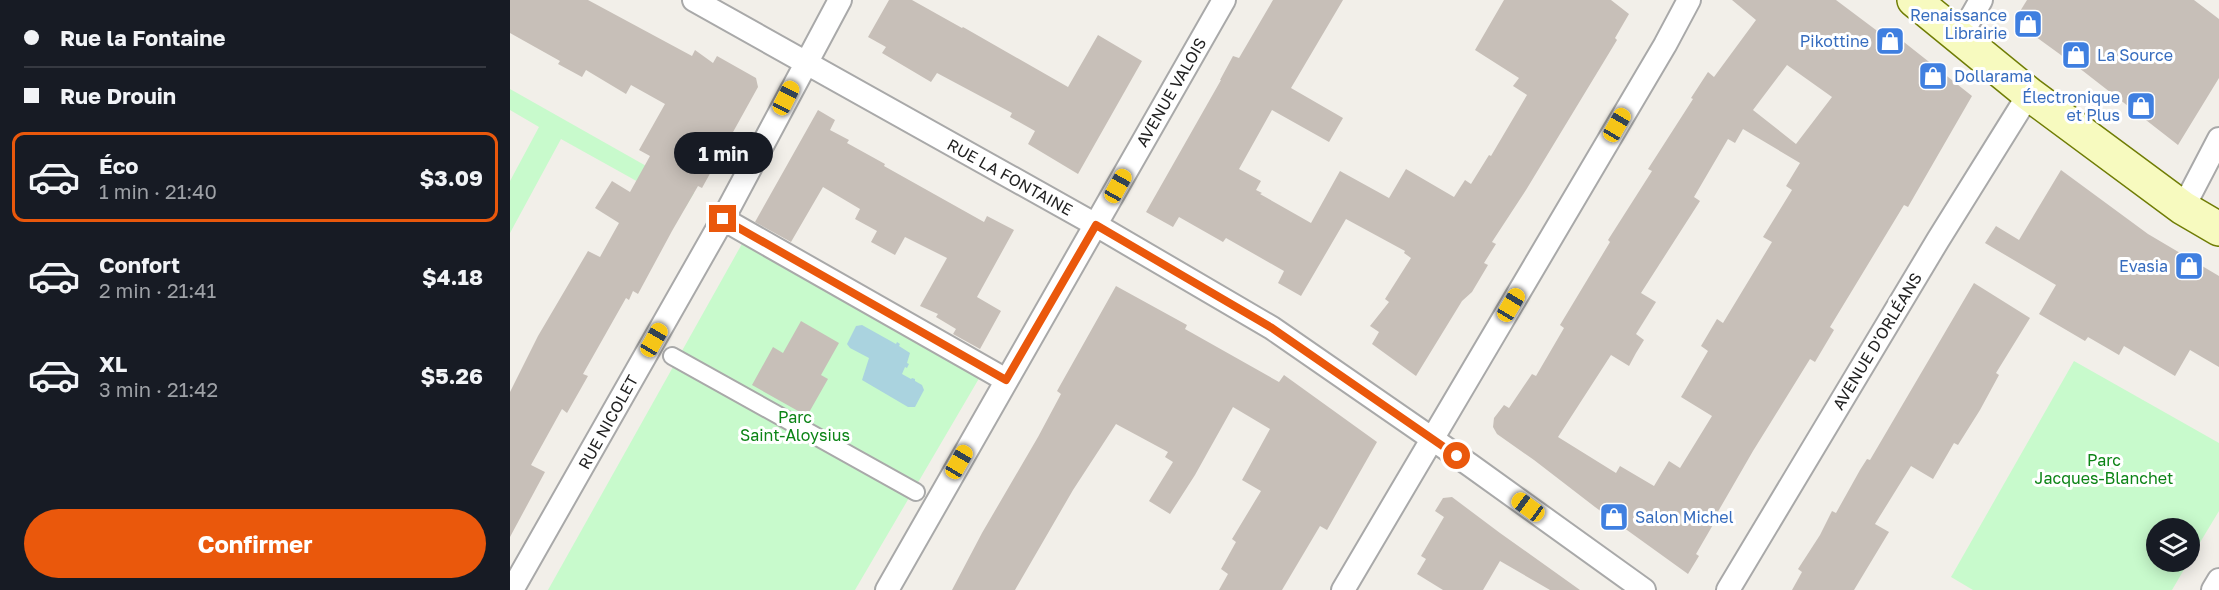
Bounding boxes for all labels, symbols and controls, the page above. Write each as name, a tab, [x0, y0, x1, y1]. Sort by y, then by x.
place label: Renaissance Librairie	[1910, 5, 2007, 43]
shop icon: Renaissance Librairie	[2012, 8, 2044, 40]
text: Rue la Fontaine	[60, 24, 225, 51]
shop icon: Pikottine	[1874, 25, 1906, 57]
place label: Pikottine	[1800, 31, 1869, 51]
street label: AVENUE VALOIS	[1132, 34, 1210, 150]
shop icon: La Source	[2060, 39, 2092, 71]
place label: La Source	[2097, 45, 2173, 65]
shop icon: Dollarama	[1917, 60, 1949, 92]
place label: Dollarama	[1954, 66, 2032, 86]
car	[770, 78, 802, 118]
text: Rue Drouin	[60, 82, 176, 109]
place label: Électronique et Plus	[2022, 87, 2120, 125]
shop icon: Électronique et Plus	[2125, 90, 2157, 122]
car	[1600, 105, 1634, 145]
callout: 1 min	[674, 132, 772, 174]
street label: RUE LA FONTAINE	[944, 134, 1076, 220]
text: 1 min	[698, 141, 749, 165]
icon: car	[27, 150, 81, 204]
text: Éco	[99, 152, 138, 179]
text: $3.09	[420, 164, 483, 191]
car	[1101, 166, 1135, 206]
text: 1 min · 21:40	[99, 179, 217, 203]
route end	[709, 205, 736, 232]
icon: car	[27, 249, 81, 303]
shop icon: Evasia	[2173, 250, 2205, 282]
text: Confort	[99, 251, 180, 278]
place label: Evasia	[2119, 256, 2168, 276]
text: $4.18	[422, 263, 483, 290]
street label: AVENUE D'ORLÉANS	[1828, 269, 1926, 413]
text: 2 min · 21:41	[99, 278, 216, 302]
car	[1494, 285, 1528, 325]
car	[637, 320, 671, 360]
icon: car	[27, 348, 81, 402]
text: XL	[99, 350, 127, 377]
text: $5.26	[420, 362, 483, 389]
street label: RUE NICOLET	[574, 371, 642, 473]
text: 3 min · 21:42	[99, 377, 218, 401]
park label: Parc Saint-Aloysius	[740, 407, 850, 445]
car	[942, 442, 976, 482]
route start	[1443, 442, 1470, 469]
park label: Parc Jacques-Blanchet	[2035, 450, 2173, 488]
car	[1508, 489, 1548, 525]
shop icon: Salon Michel	[1598, 501, 1630, 533]
place label: Salon Michel	[1635, 507, 1734, 527]
button: Confirmer	[24, 509, 486, 578]
map controls	[2146, 518, 2200, 572]
button: layers	[2146, 518, 2200, 572]

